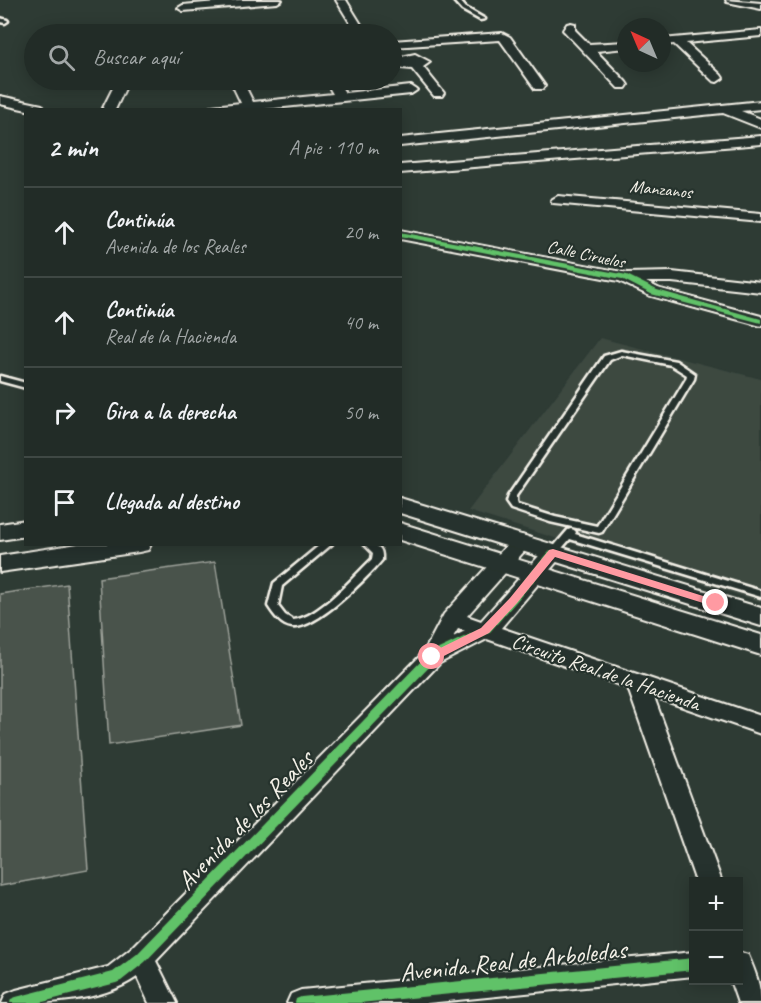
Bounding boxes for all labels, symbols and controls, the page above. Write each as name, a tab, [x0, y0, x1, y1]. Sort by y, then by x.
north arrow	[617, 18, 671, 72]
search box	[24, 24, 402, 90]
icon: search	[45, 41, 78, 74]
text: Buscar aquí	[93, 43, 179, 71]
text: 2 min	[48, 131, 98, 164]
text: A pie · 110 m	[289, 135, 378, 160]
street label: Manzanos	[629, 175, 695, 203]
text: Continúa	[105, 206, 173, 234]
icon: ahead	[48, 216, 81, 249]
text: 20 m	[344, 220, 378, 245]
text: Avenida de los Reales	[105, 234, 245, 259]
street label: Calle Ciruelos	[545, 235, 629, 273]
text: Continúa	[105, 296, 173, 324]
icon: ahead	[48, 306, 81, 339]
text: 40 m	[344, 310, 378, 335]
text: Real de la Hacienda	[105, 324, 236, 349]
icon: right	[48, 396, 81, 429]
text: Gira a la derecha	[105, 398, 236, 426]
text: 50 m	[344, 400, 378, 425]
icon: arrive	[48, 486, 81, 519]
text: Llegada al destino	[105, 488, 239, 516]
route end	[702, 589, 728, 615]
street label: Circuito Real de la Hacienda	[509, 628, 706, 717]
route start	[418, 643, 444, 669]
street label: Avenida de los Reales	[170, 741, 322, 897]
map controls	[689, 877, 743, 985]
button: +	[689, 877, 743, 931]
button: −	[689, 931, 743, 985]
street label: Avenida Real de Arboledas	[398, 932, 630, 989]

